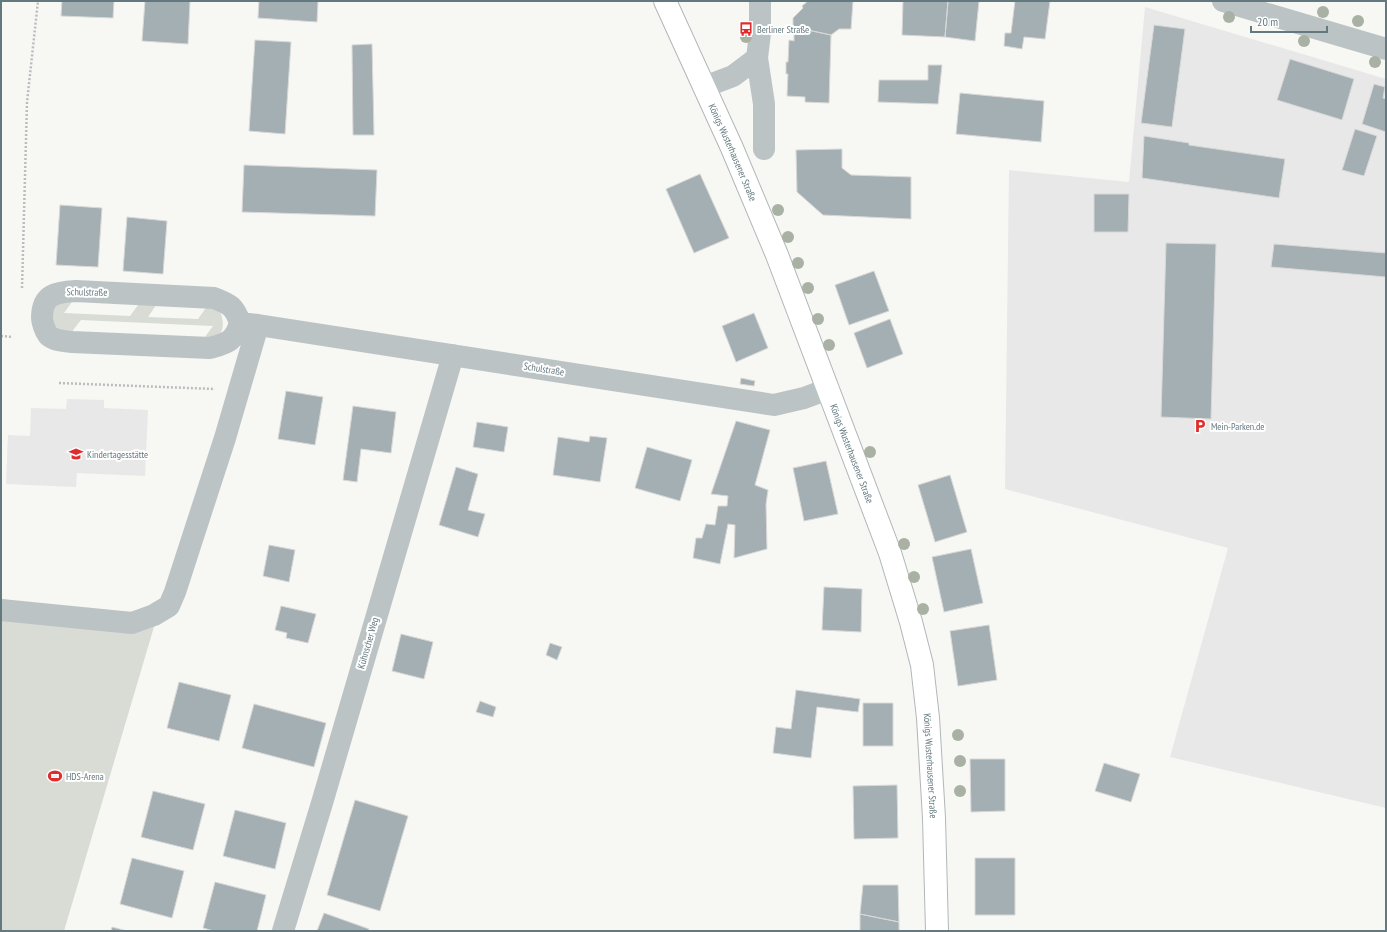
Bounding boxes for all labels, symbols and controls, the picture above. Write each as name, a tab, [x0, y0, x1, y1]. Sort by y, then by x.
scale bar	[1251, 8, 1327, 34]
text: 20 m	[1257, 14, 1278, 29]
bus stop icon: Berliner Straße	[738, 21, 754, 37]
place label: Berliner Straße	[757, 23, 809, 36]
street label: Königs Wusterhausener Straße	[706, 101, 760, 203]
street label: Schulstraße	[66, 285, 108, 299]
street label: Schulstraße	[523, 359, 565, 379]
street label: Königs Wusterhausener Straße	[828, 402, 877, 505]
parking icon: Mein-Parken.de	[1192, 418, 1208, 434]
place label: Mein-Parken.de	[1211, 420, 1265, 433]
school or university icon: Kindertagesstätte	[68, 446, 84, 462]
place label: Kindertagesstätte	[87, 448, 148, 461]
street label: Kühnscher Weg	[354, 616, 382, 670]
street label: Königs Wusterhausener Straße	[921, 712, 941, 819]
sports icon: HDS-Arena	[47, 768, 63, 784]
place label: HDS-Arena	[66, 770, 104, 783]

